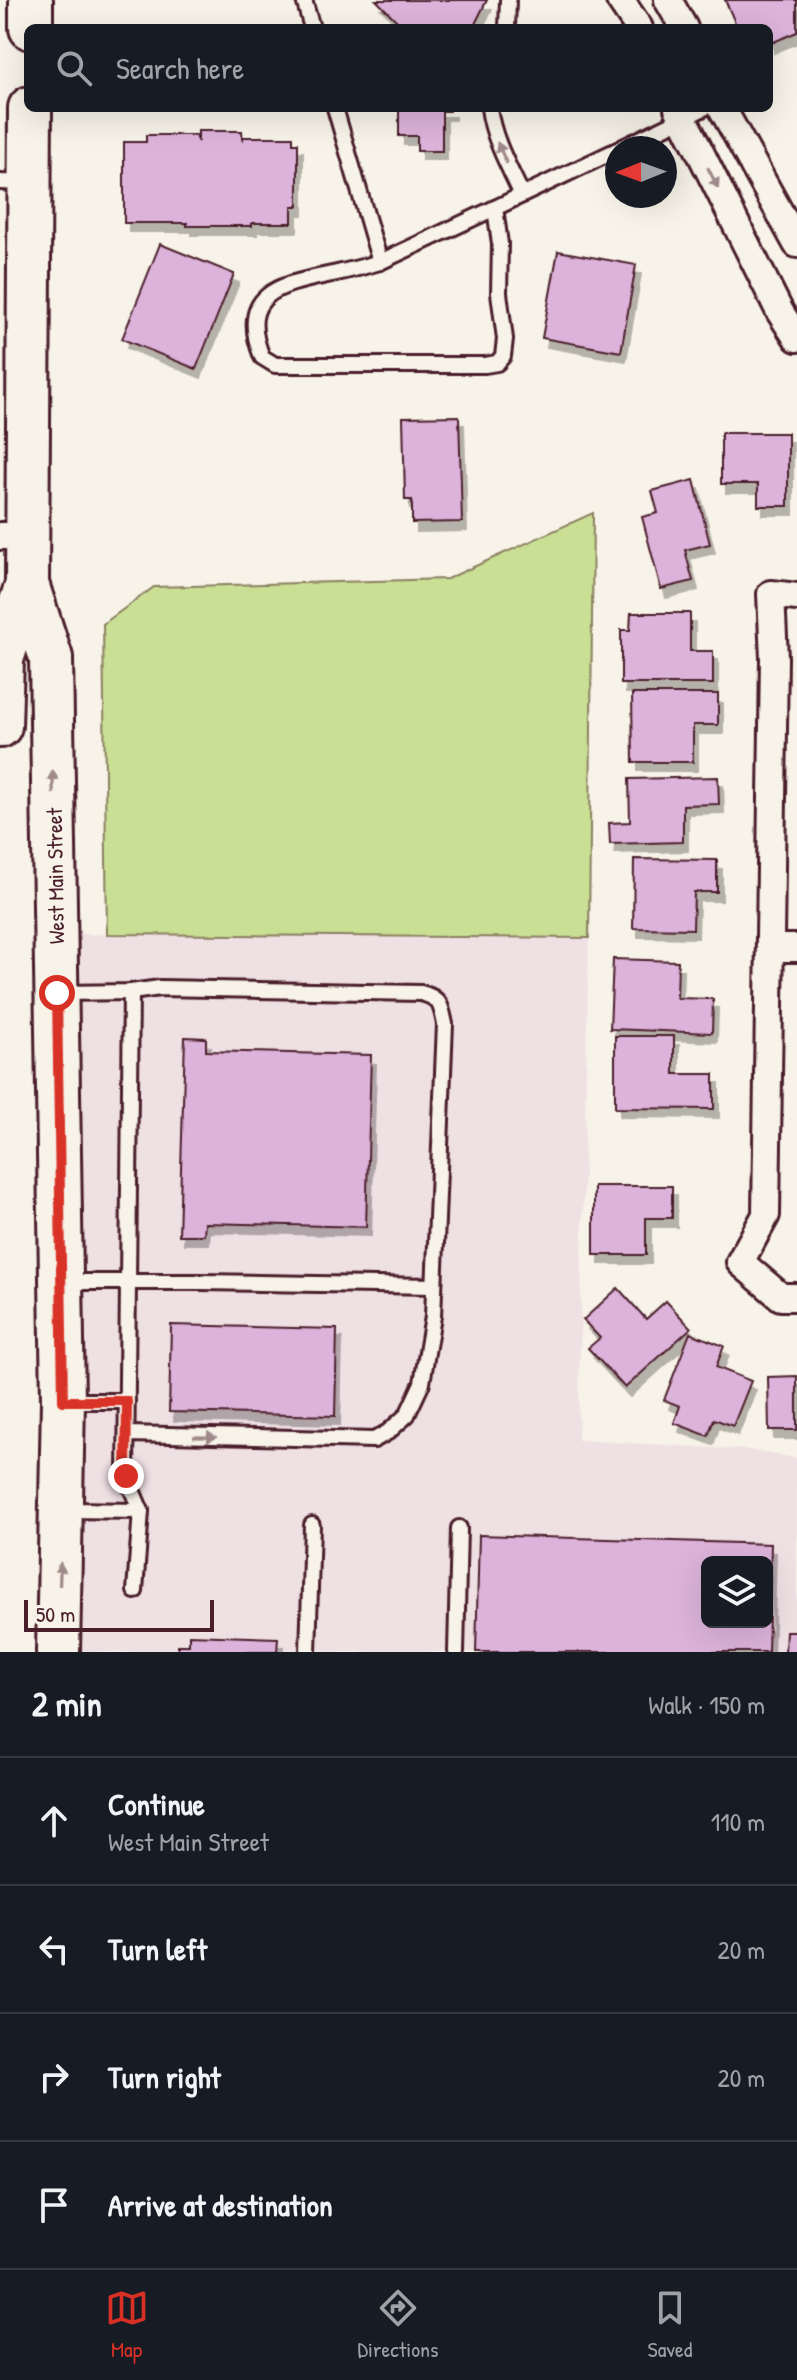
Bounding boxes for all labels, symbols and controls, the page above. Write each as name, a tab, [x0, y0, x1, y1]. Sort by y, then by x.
search box	[24, 24, 773, 112]
icon: search	[52, 46, 96, 90]
text: Search here	[116, 48, 244, 88]
north arrow	[605, 136, 677, 208]
one-way arrow	[495, 141, 509, 164]
one-way arrow	[706, 166, 719, 189]
one-way arrow	[47, 769, 59, 794]
street label: West Main Street	[39, 807, 71, 944]
route start	[39, 975, 75, 1011]
one-way arrow	[193, 1431, 218, 1444]
route end	[108, 1458, 144, 1494]
map controls	[701, 1556, 773, 1628]
button: layers	[701, 1556, 773, 1628]
one-way arrow	[54, 1561, 67, 1586]
scale bar	[24, 1596, 214, 1632]
text: 50 m	[36, 1599, 75, 1629]
text: 2 min	[32, 1681, 102, 1727]
text: Walk · 150 m	[648, 1687, 765, 1722]
text: Continue	[108, 1784, 205, 1824]
icon: ahead	[32, 1799, 76, 1843]
text: 110 m	[711, 1804, 765, 1839]
text: West Main Street	[108, 1824, 269, 1859]
icon: left	[32, 1927, 76, 1971]
text: Turn left	[108, 1929, 207, 1969]
text: 20 m	[718, 1932, 765, 1967]
icon: right	[32, 2055, 76, 2099]
text: Turn right	[108, 2057, 221, 2097]
text: 20 m	[718, 2060, 765, 2095]
icon: arrive	[32, 2183, 76, 2227]
text: Arrive at destination	[108, 2185, 333, 2225]
tab: Map	[105, 2286, 149, 2364]
tab: Directions	[358, 2286, 439, 2364]
tab: Saved	[648, 2286, 692, 2364]

